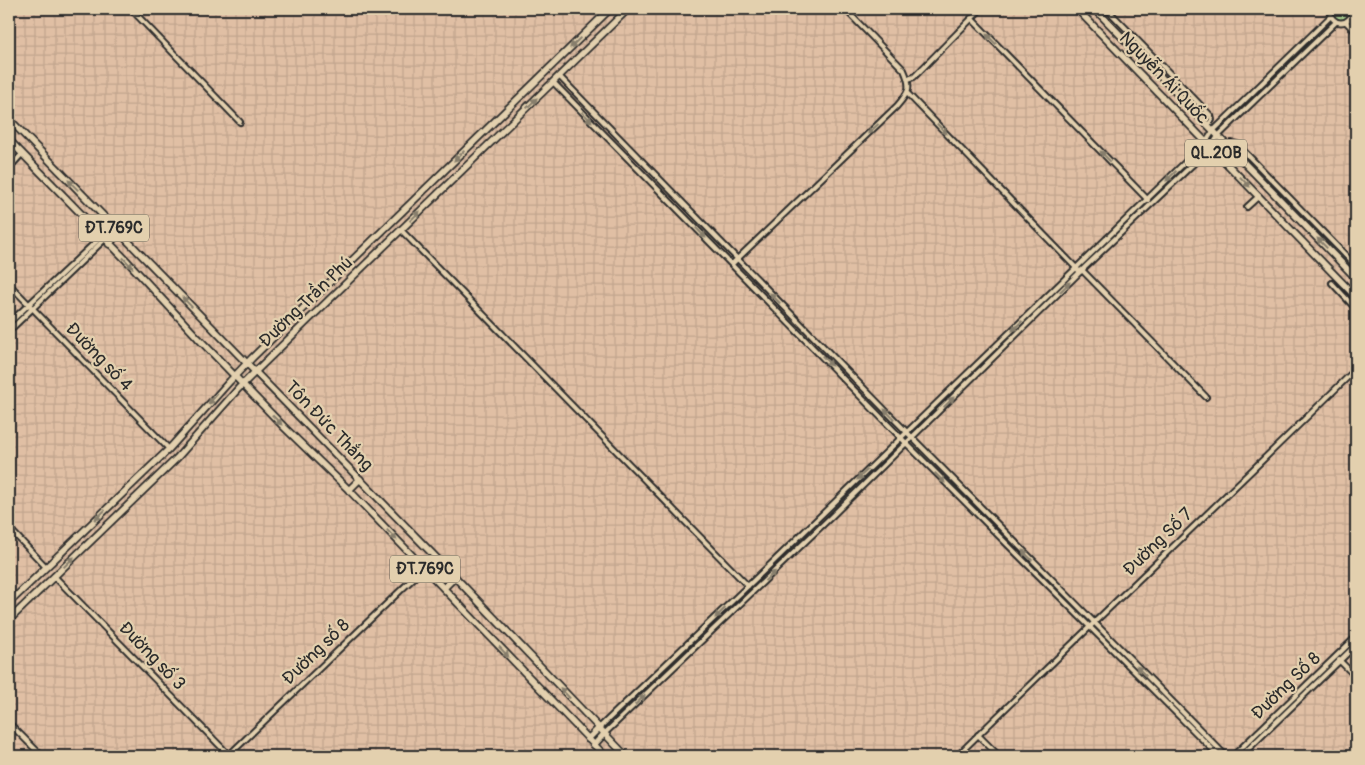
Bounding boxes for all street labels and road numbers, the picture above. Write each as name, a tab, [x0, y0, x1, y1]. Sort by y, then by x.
street label: Nguyễn Ái Quốc	[1114, 27, 1214, 129]
road number: QL.20B	[1185, 140, 1247, 167]
road number: ĐT.769C	[79, 214, 149, 242]
street label: Đường Trần Phú	[254, 251, 358, 353]
street label: Đường số 4	[61, 318, 138, 397]
street label: Tôn Đức Thắng	[280, 376, 378, 476]
street label: Đường Số 7	[1118, 503, 1198, 581]
road number: ĐT.769C	[390, 556, 460, 582]
street label: Đường số 8	[277, 614, 355, 690]
street label: Đường số 3	[114, 617, 190, 695]
street label: Đường Số 8	[1246, 647, 1326, 725]

